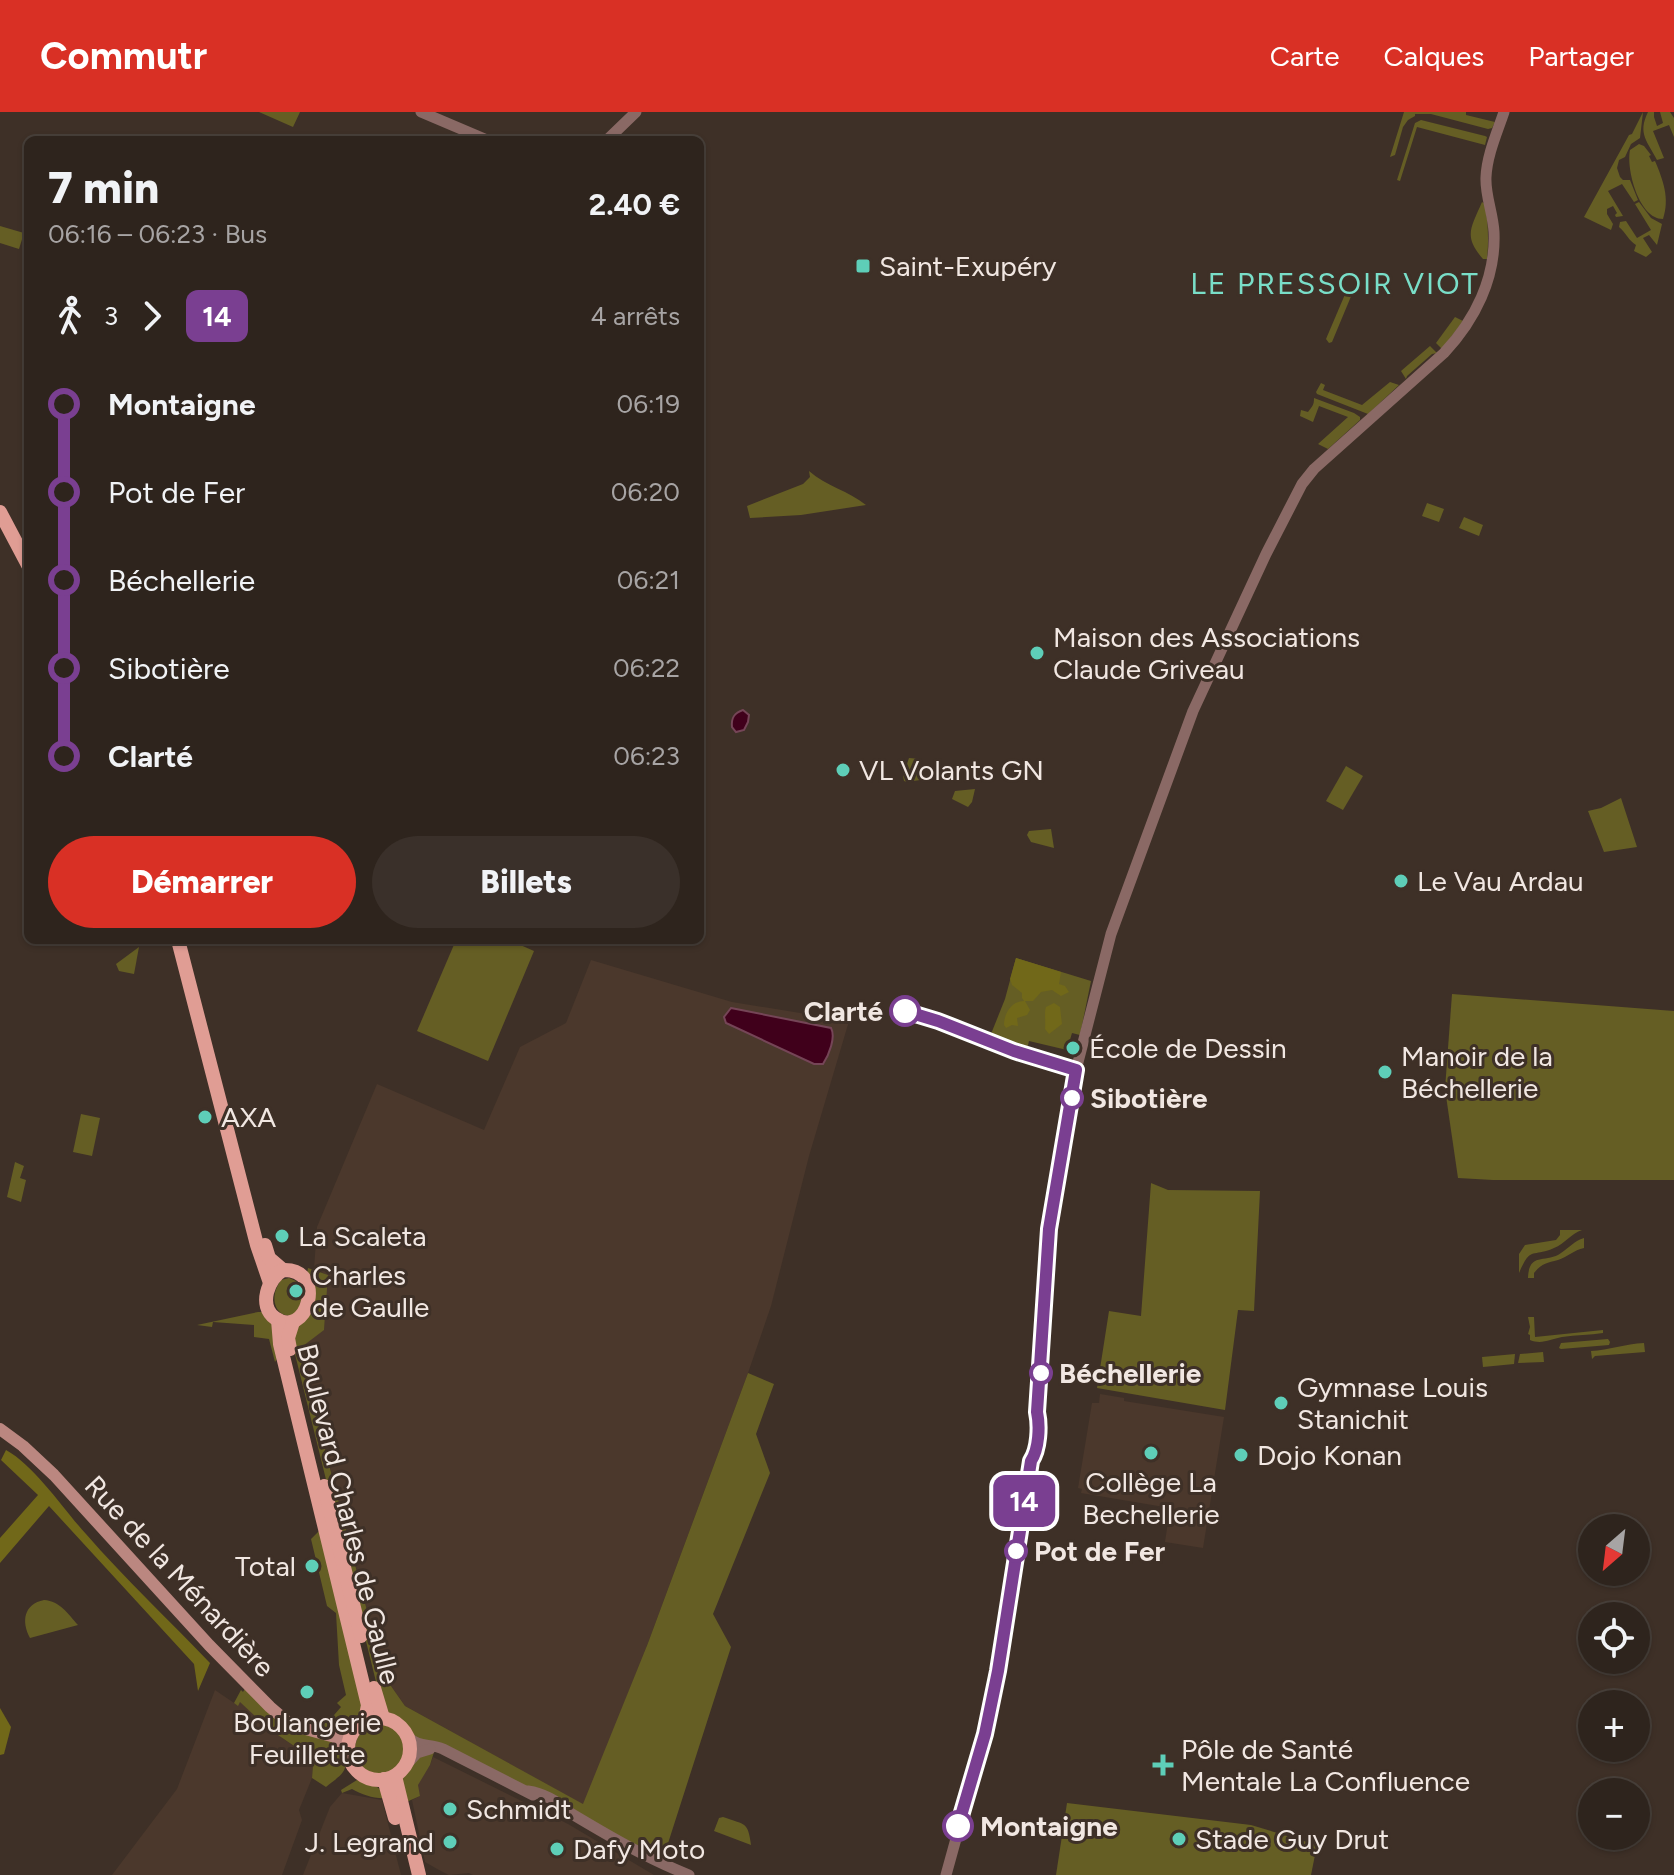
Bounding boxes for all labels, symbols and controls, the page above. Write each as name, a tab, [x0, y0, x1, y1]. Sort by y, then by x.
text: Commutr	[40, 33, 207, 79]
text: Carte	[1270, 39, 1340, 73]
text: Calques	[1384, 39, 1484, 73]
text: Partager	[1528, 39, 1634, 73]
text: 7 min	[48, 161, 159, 214]
text: 2.40 €	[589, 186, 680, 223]
text: 06:16 – 06:23 · Bus	[48, 218, 267, 250]
place label: Saint-Exupéry	[879, 249, 1057, 283]
marker: Saint-Exupéry	[854, 257, 872, 275]
district label: LE PRESSOIR VIOT	[1190, 265, 1480, 302]
icon: walk	[48, 294, 92, 338]
icon: forward	[130, 294, 174, 338]
text: 14	[202, 299, 232, 333]
text: 3	[104, 300, 118, 332]
text: 4 arrêts	[590, 300, 680, 332]
text: Montaigne	[108, 386, 256, 423]
text: 06:19	[617, 388, 680, 420]
text: Pot de Fer	[108, 474, 245, 511]
text: 06:20	[611, 476, 680, 508]
text: Béchellerie	[108, 562, 255, 599]
text: 06:21	[617, 564, 680, 596]
place label: Maison des Associations Claude Griveau	[1053, 620, 1360, 686]
marker: Maison des Associations Claude Griveau	[1028, 644, 1046, 662]
text: Sibotière	[108, 650, 230, 687]
text: 06:22	[613, 652, 680, 684]
text: Clarté	[108, 738, 193, 775]
text: 06:23	[613, 740, 680, 772]
place label: VL Volants GN	[859, 753, 1044, 787]
marker: VL Volants GN	[834, 761, 852, 779]
button: Démarrer	[48, 836, 356, 928]
button: Billets	[372, 836, 680, 928]
place label: Le Vau Ardau	[1417, 864, 1584, 898]
marker: Le Vau Ardau	[1392, 872, 1410, 890]
place label: Clarté	[804, 994, 883, 1028]
marker: Clarté	[890, 996, 920, 1026]
place label: École de Dessin	[1089, 1031, 1287, 1065]
marker: École de Dessin	[1064, 1039, 1082, 1057]
place label: Manoir de la Béchellerie	[1401, 1039, 1553, 1105]
marker: Manoir de la Béchellerie	[1376, 1063, 1394, 1081]
place label: Sibotière	[1090, 1081, 1208, 1115]
marker: Sibotière	[1061, 1087, 1083, 1109]
place label: AXA	[221, 1100, 276, 1134]
marker: AXA	[196, 1108, 214, 1126]
place label: La Scaleta	[298, 1219, 427, 1253]
marker: La Scaleta	[273, 1227, 291, 1245]
place label: Charles de Gaulle	[312, 1258, 429, 1324]
marker: Charles de Gaulle	[287, 1282, 305, 1300]
street label: Boulevard Charles de Gaulle	[290, 1340, 408, 1688]
place label: Béchellerie	[1059, 1356, 1201, 1390]
marker: Béchellerie	[1030, 1362, 1052, 1384]
place label: Gymnase Louis Stanichit	[1297, 1370, 1488, 1436]
marker: Gymnase Louis Stanichit	[1272, 1394, 1290, 1412]
place label: Dojo Konan	[1257, 1438, 1402, 1472]
marker: Collège La Bechellerie	[1142, 1444, 1160, 1462]
marker: Dojo Konan	[1232, 1446, 1250, 1464]
place label: Collège La Bechellerie	[1082, 1465, 1220, 1531]
street label: Rue de la Ménardière	[78, 1468, 282, 1684]
line badge: 14	[988, 1475, 1060, 1527]
text: 14	[1009, 1484, 1039, 1518]
north arrow	[1578, 1514, 1650, 1586]
map controls	[1578, 1514, 1650, 1850]
place label: Pot de Fer	[1034, 1534, 1165, 1568]
marker: Pot de Fer	[1005, 1540, 1027, 1562]
place label: Total	[235, 1549, 296, 1583]
marker: Total	[303, 1557, 321, 1575]
button: locate	[1578, 1602, 1650, 1674]
marker: Boulangerie Feuillette	[298, 1683, 316, 1701]
button: +	[1578, 1690, 1650, 1762]
place label: Boulangerie Feuillette	[233, 1705, 381, 1771]
place label: Pôle de Santé Mentale La Confluence	[1181, 1732, 1470, 1798]
marker: Pôle de Santé Mentale La Confluence	[1152, 1754, 1174, 1776]
button: −	[1578, 1778, 1650, 1850]
place label: Schmidt	[466, 1792, 571, 1826]
marker: Schmidt	[441, 1800, 459, 1818]
place label: Montaigne	[980, 1809, 1118, 1843]
marker: Montaigne	[943, 1811, 973, 1841]
place label: Stade Guy Drut	[1195, 1822, 1389, 1856]
place label: J. Legrand	[305, 1825, 434, 1859]
marker: Stade Guy Drut	[1170, 1830, 1188, 1848]
place label: Dafy Moto	[573, 1832, 705, 1866]
marker: J. Legrand	[441, 1833, 459, 1851]
marker: Dafy Moto	[548, 1840, 566, 1858]

